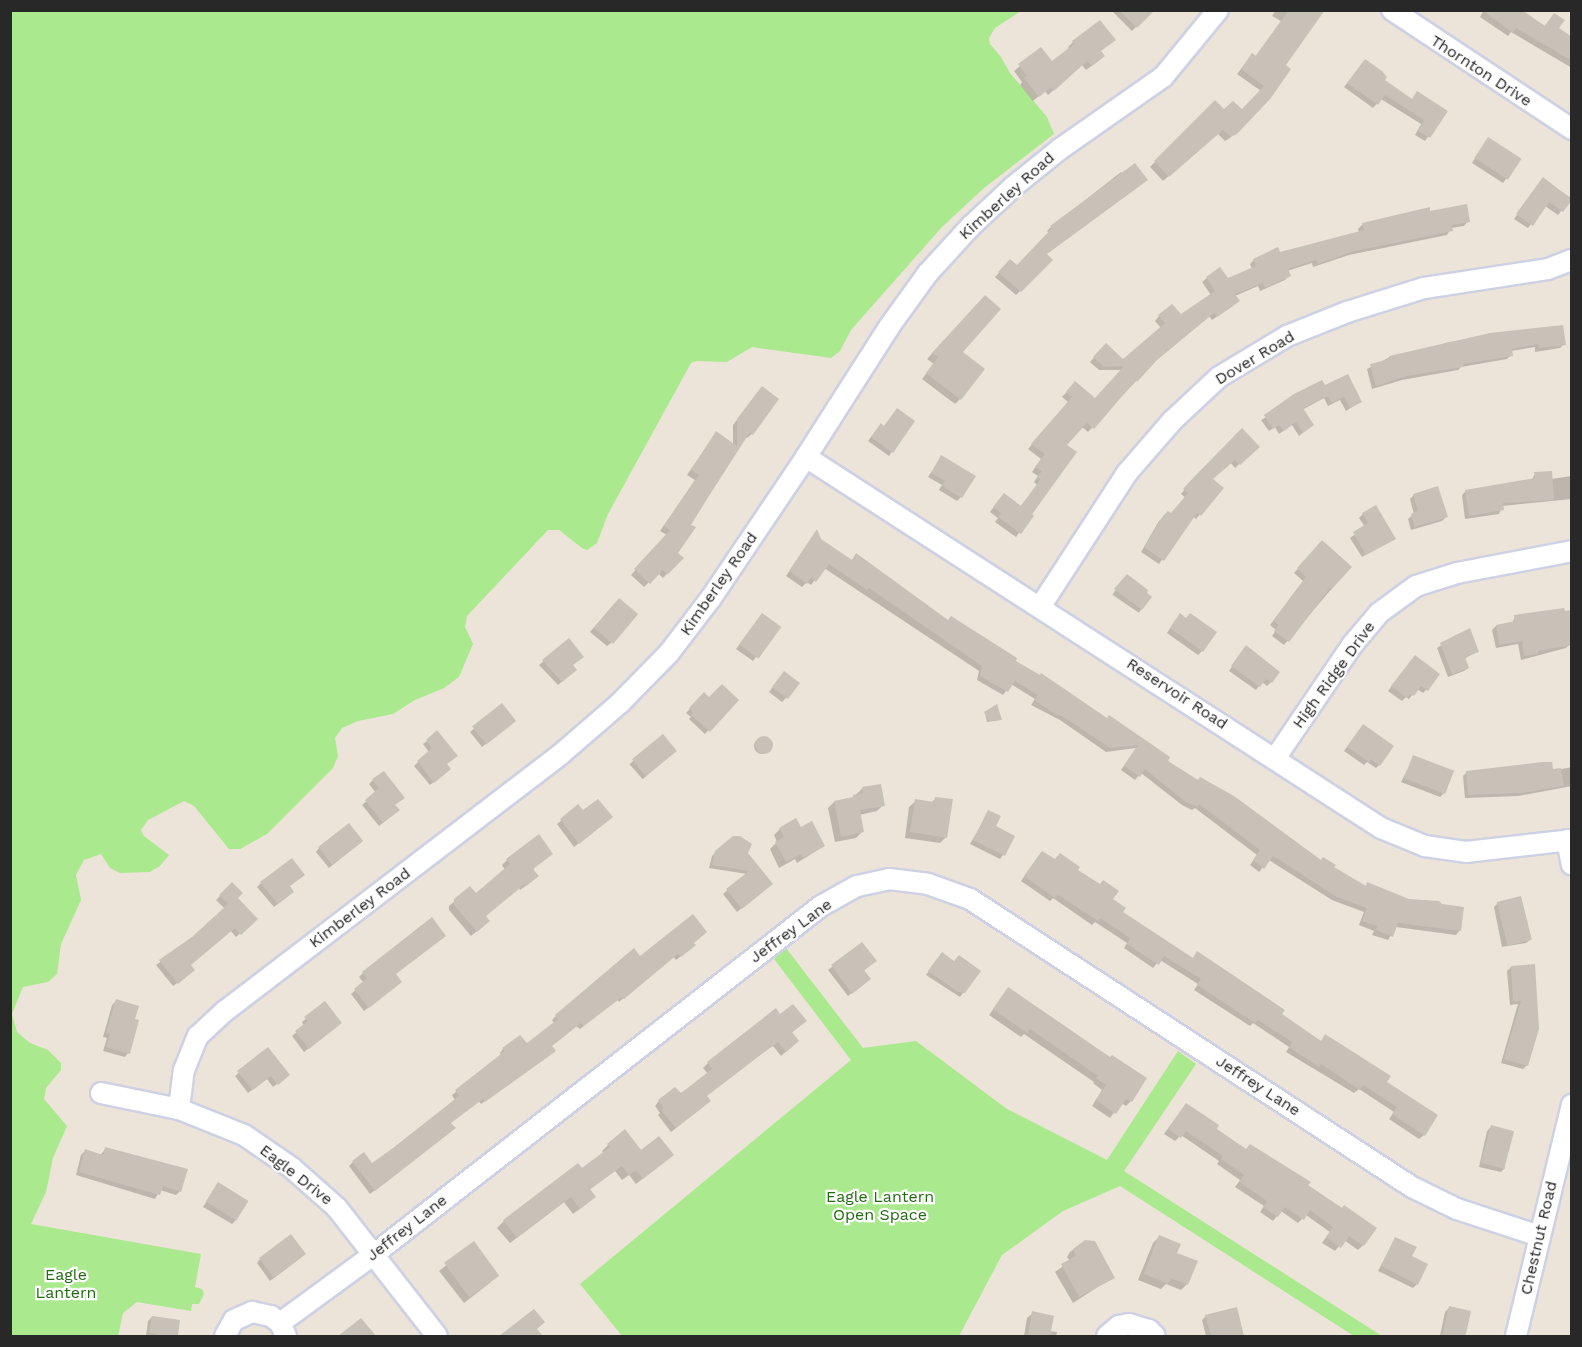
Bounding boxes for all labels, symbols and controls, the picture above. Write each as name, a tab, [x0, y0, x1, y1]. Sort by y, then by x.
street label: Thornton Drive	[1427, 31, 1535, 111]
street label: Kimberley Road	[955, 148, 1059, 244]
street label: Dover Road	[1212, 327, 1298, 389]
street label: Kimberley Road	[676, 528, 762, 640]
street label: High Ridge Drive	[1289, 618, 1379, 732]
street label: Reservoir Road	[1123, 654, 1231, 734]
street label: Kimberley Road	[305, 864, 415, 952]
street label: Jeffrey Lane	[746, 895, 836, 967]
street label: Jeffrey Lane	[1212, 1051, 1304, 1121]
street label: Eagle Drive	[256, 1141, 336, 1209]
street label: Chestnut Road	[1517, 1179, 1561, 1297]
park label: Eagle Lantern Open Space	[826, 1187, 934, 1225]
street label: Jeffrey Lane	[363, 1190, 451, 1266]
park label: Eagle Lantern	[36, 1265, 96, 1303]

